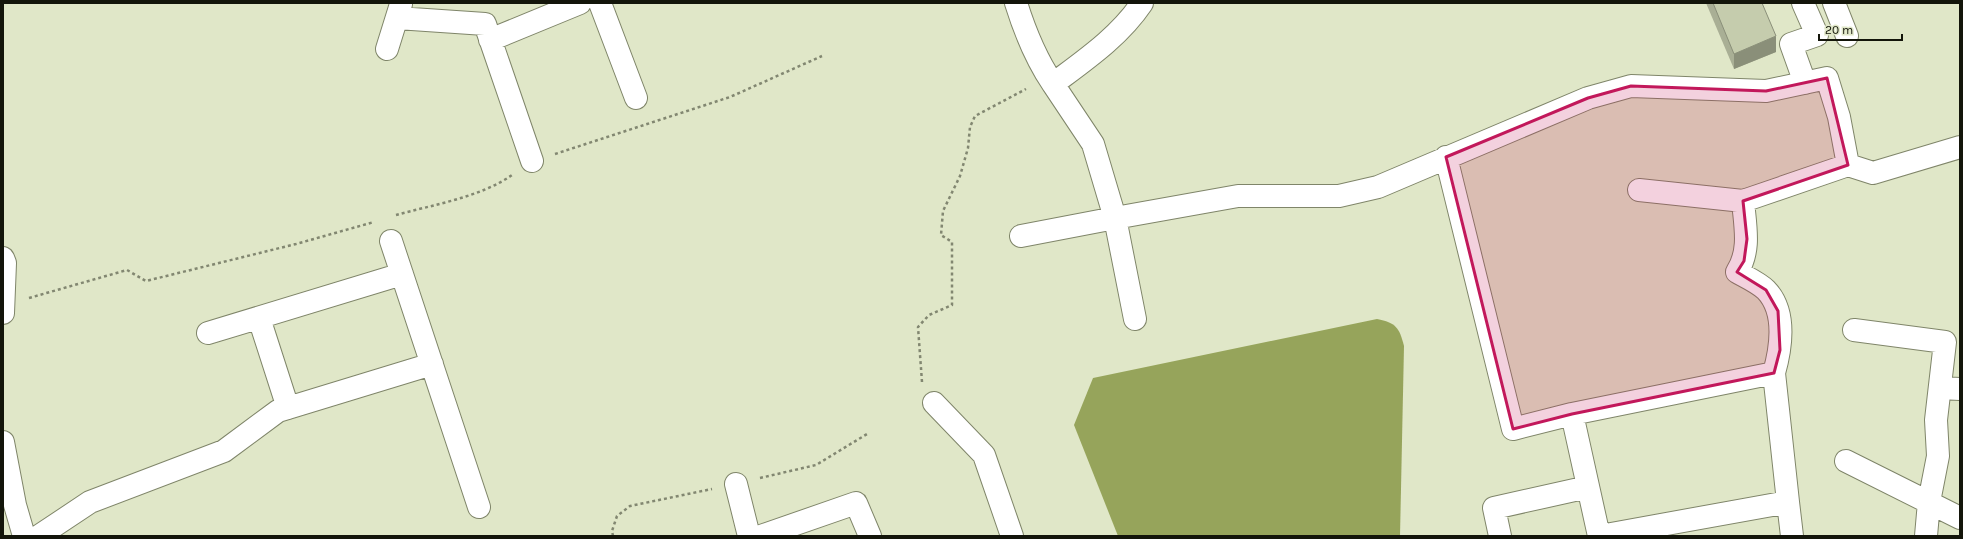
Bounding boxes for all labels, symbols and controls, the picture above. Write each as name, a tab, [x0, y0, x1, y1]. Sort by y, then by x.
scale bar	[1819, 16, 1902, 42]
text: 20 m	[1825, 23, 1853, 37]

